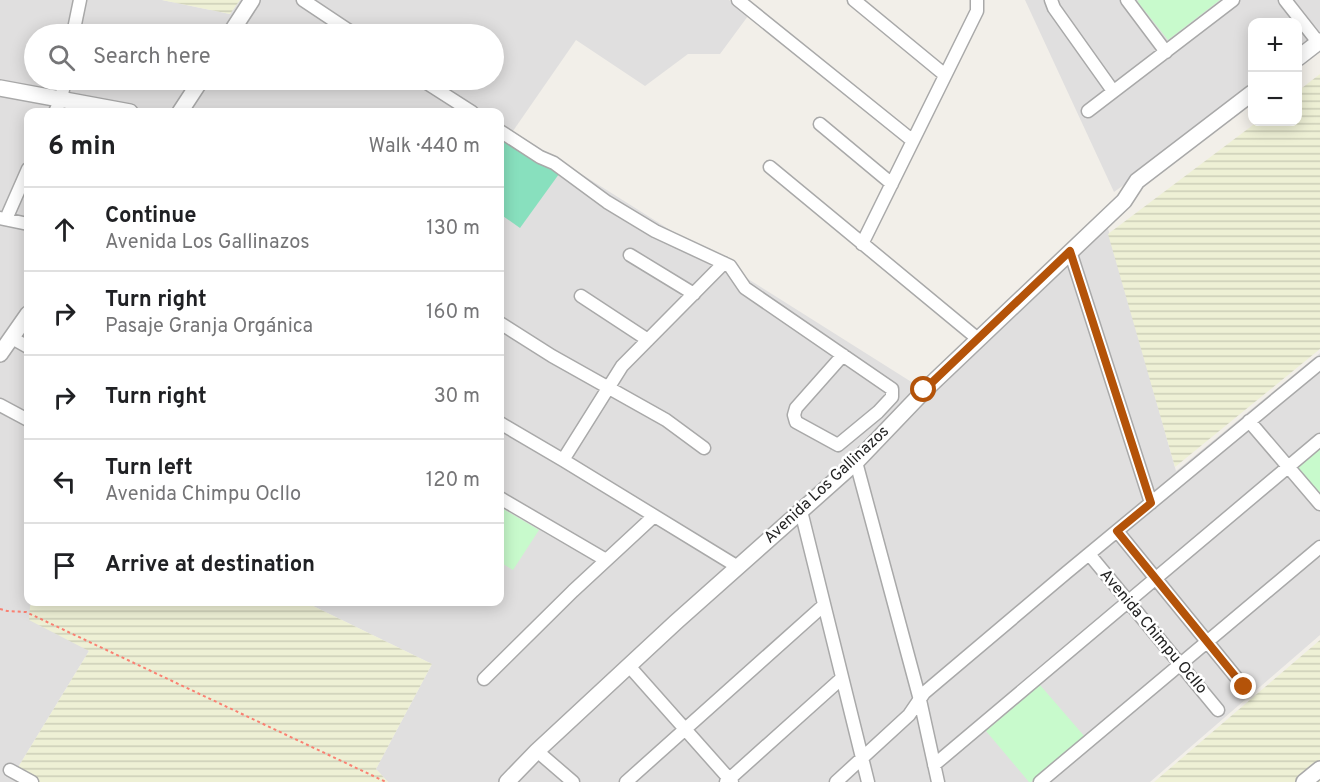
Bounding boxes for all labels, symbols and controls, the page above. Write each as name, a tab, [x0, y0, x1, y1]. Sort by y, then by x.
map controls	[1248, 18, 1302, 126]
button: +	[1248, 18, 1302, 72]
search box	[24, 24, 504, 90]
icon: search	[45, 41, 78, 74]
text: Search here	[93, 44, 211, 71]
button: −	[1248, 72, 1302, 126]
text: 6 min	[48, 131, 116, 164]
text: Walk · 440 m	[369, 134, 480, 160]
text: Continue	[105, 203, 196, 230]
icon: ahead	[48, 213, 81, 246]
text: 130 m	[426, 216, 480, 242]
text: Avenida Los Gallinazos	[105, 230, 310, 256]
text: Turn right	[105, 287, 207, 314]
icon: right	[48, 297, 81, 330]
text: 160 m	[426, 300, 480, 326]
text: Pasaje Granja Orgánica	[105, 314, 313, 340]
route start	[910, 376, 936, 402]
icon: right	[48, 381, 81, 414]
text: Turn right	[105, 384, 207, 411]
text: 30 m	[434, 384, 480, 410]
street label: Avenida Los Gallinazos	[760, 422, 894, 548]
text: Turn left	[105, 455, 193, 482]
icon: left	[48, 465, 81, 498]
text: 120 m	[426, 468, 480, 494]
text: Avenida Chimpu Ocllo	[105, 482, 301, 508]
icon: arrive	[48, 549, 81, 582]
text: Arrive at destination	[105, 552, 315, 579]
street label: Avenida Chimpu Ocllo	[1095, 565, 1211, 699]
route end	[1230, 673, 1256, 699]

